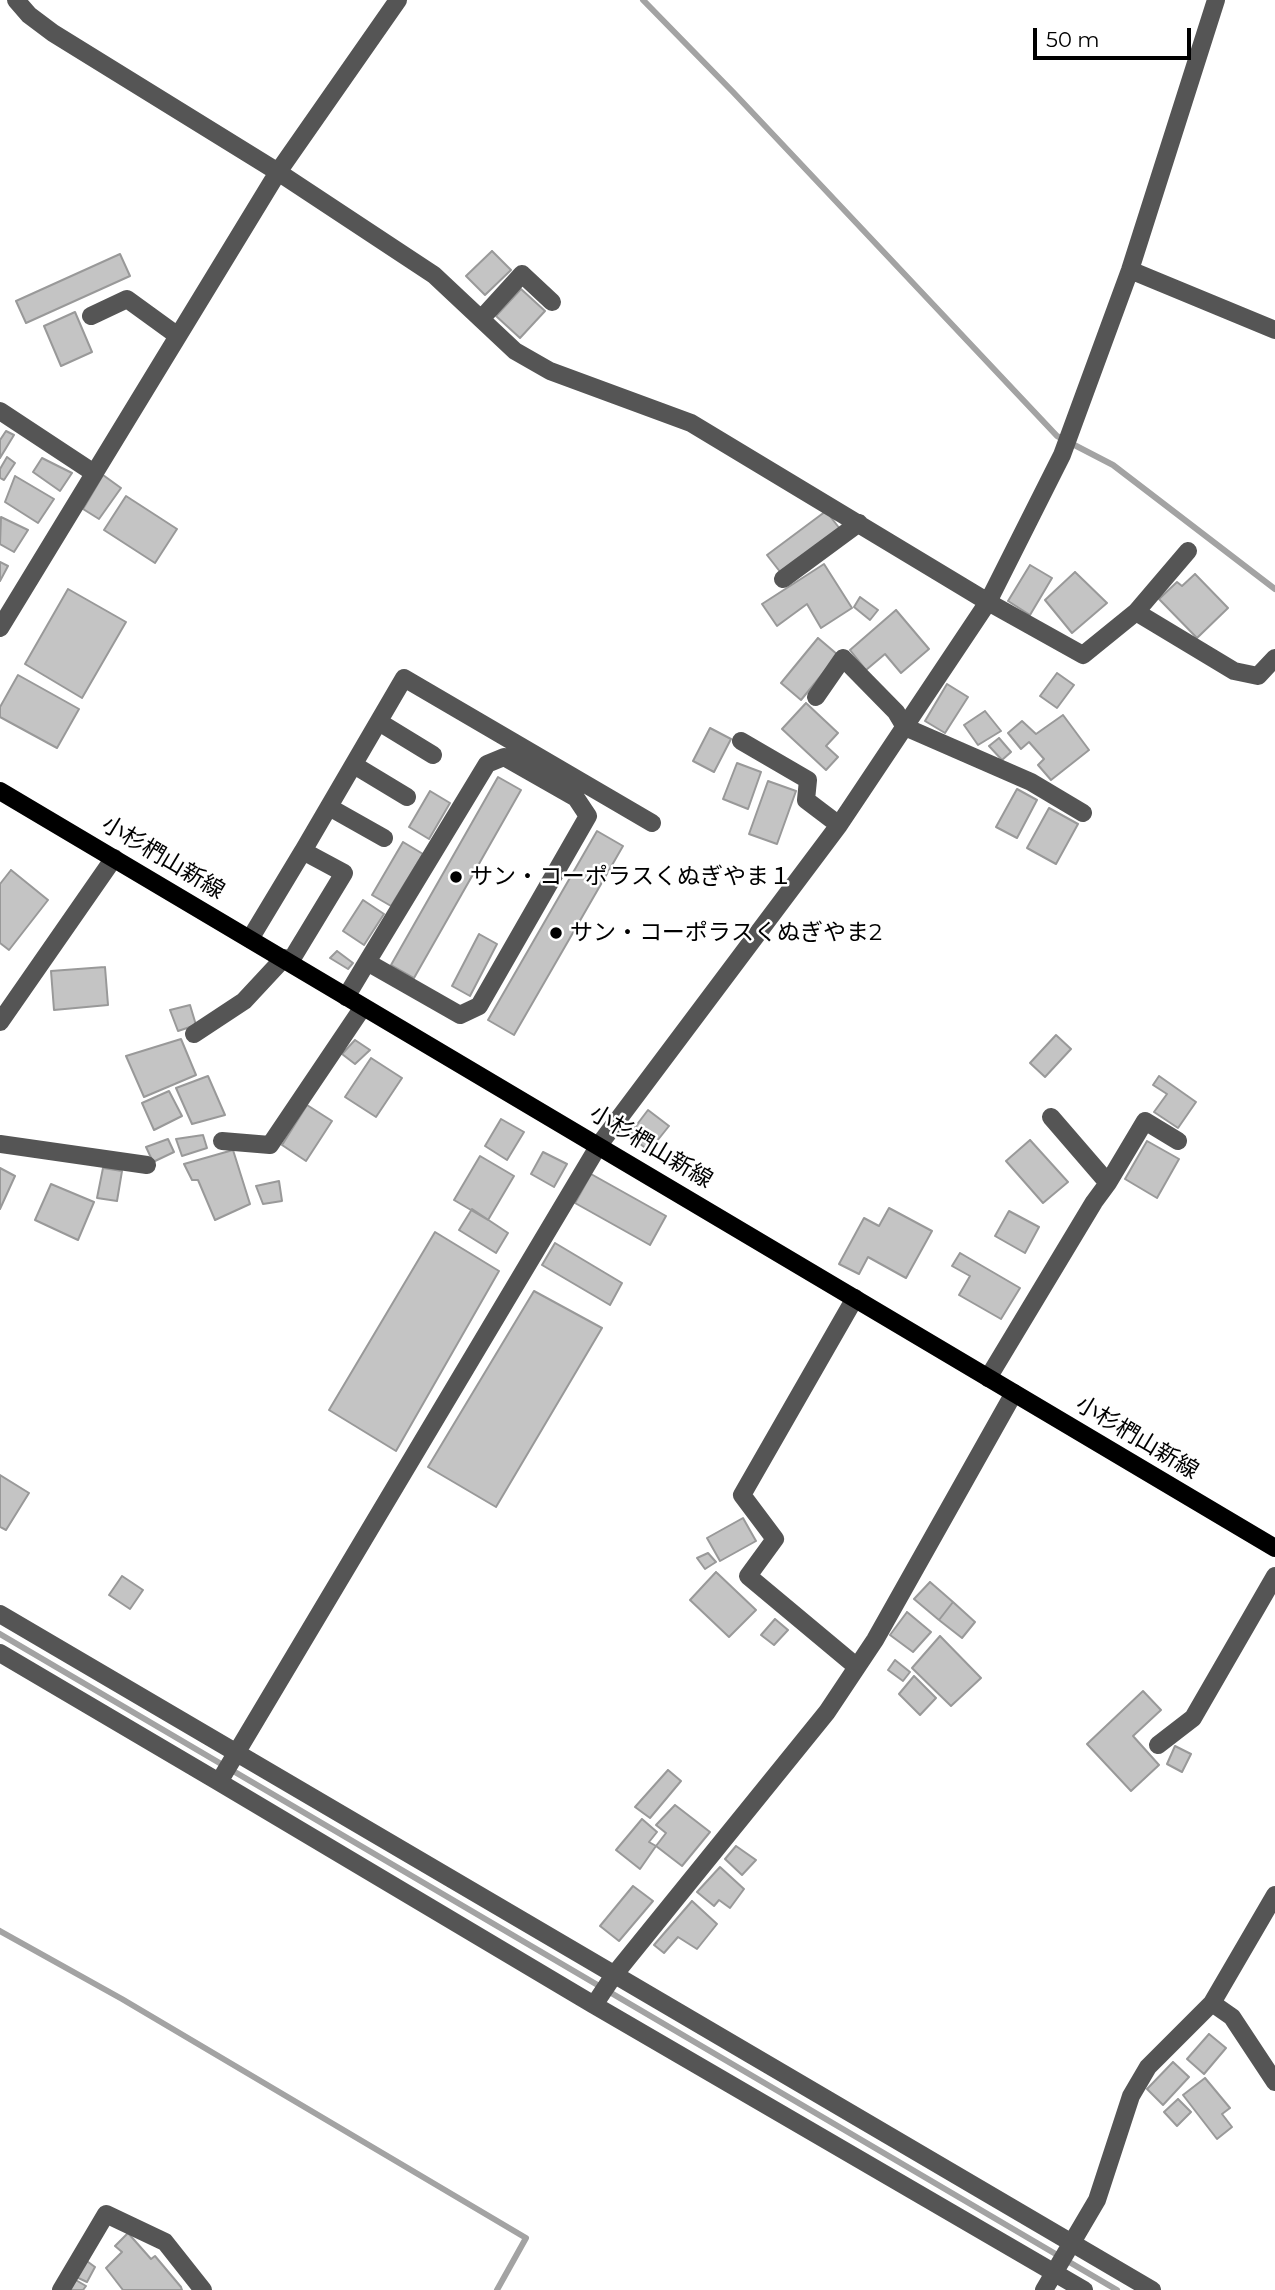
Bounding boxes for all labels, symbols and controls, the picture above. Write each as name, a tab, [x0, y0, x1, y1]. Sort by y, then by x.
scale bar	[1037, 14, 1194, 58]
text: 50 m	[1046, 27, 1100, 52]
street label: 小杉椚山新線	[97, 811, 229, 905]
place label: サン・コーポラスくぬぎやま１	[470, 863, 792, 891]
marker: サン・コーポラスくぬぎやま１	[448, 869, 464, 885]
place label: サン・コーポラスくぬぎやま2	[570, 919, 882, 947]
marker: サン・コーポラスくぬぎやま2	[548, 925, 564, 941]
street label: 小杉椚山新線	[585, 1100, 717, 1194]
street label: 小杉椚山新線	[1071, 1391, 1203, 1485]

